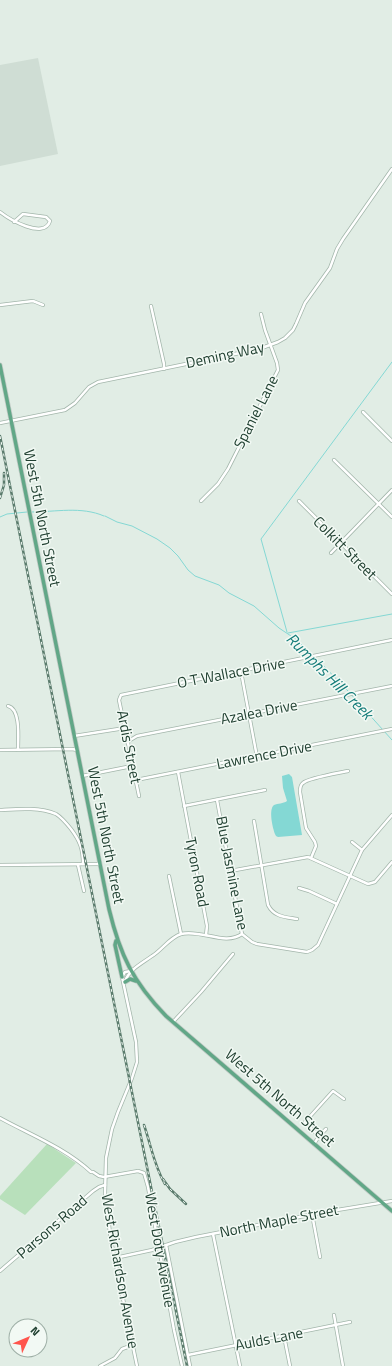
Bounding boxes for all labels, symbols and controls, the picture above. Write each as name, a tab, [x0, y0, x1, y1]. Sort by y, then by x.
street label: Deming Way	[183, 335, 266, 374]
street label: Spaniel Lane	[227, 371, 284, 452]
street label: West 5th North Street	[18, 447, 67, 589]
street label: Colkitt Street	[308, 510, 383, 585]
water label: Rumphs Hill Creek	[281, 627, 380, 726]
street label: O T Wallace Drive	[175, 651, 287, 694]
street label: Azalea Drive	[218, 693, 299, 730]
street label: Ardis Street	[111, 708, 148, 786]
street label: Lawrence Drive	[214, 734, 314, 775]
street label: West 5th North Street	[82, 764, 131, 906]
street label: Blue Jasmine Lane	[210, 814, 255, 932]
street label: Tyron Road	[179, 835, 216, 909]
street label: West 5th North Street	[220, 1043, 341, 1153]
street label: Parsons Road	[11, 1189, 92, 1264]
street label: West Doty Avenue	[139, 1191, 182, 1309]
street label: West Richardson Avenue	[96, 1192, 145, 1350]
street label: North Maple Street	[217, 1198, 341, 1243]
north arrow	[8, 1318, 48, 1358]
street label: Aulds Lane	[233, 1321, 305, 1356]
text: N	[27, 1323, 44, 1339]

